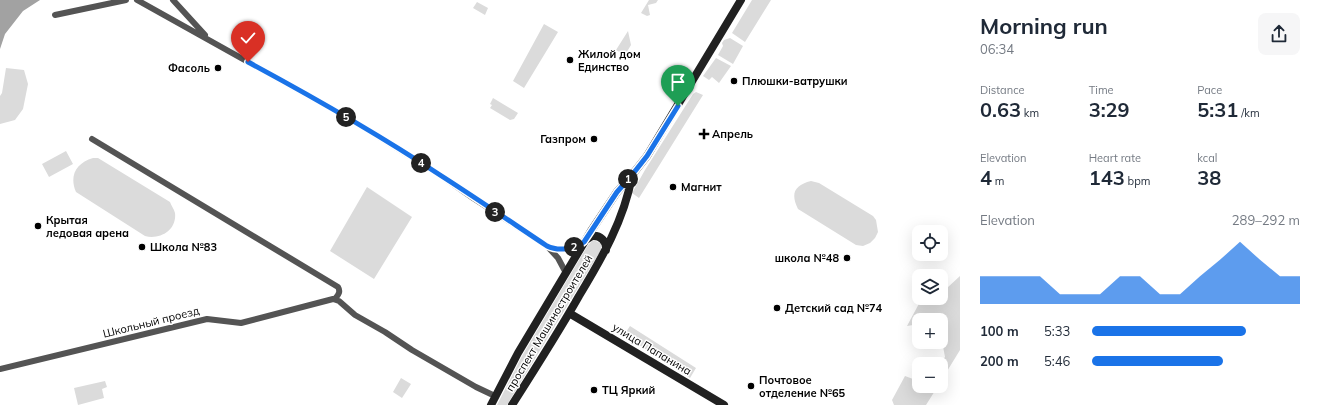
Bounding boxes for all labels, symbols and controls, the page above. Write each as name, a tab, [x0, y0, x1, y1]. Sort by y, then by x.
text: Morning run	[980, 12, 1108, 40]
button: share	[1258, 13, 1300, 55]
pin	[231, 21, 265, 62]
icon: check	[237, 27, 259, 49]
text: 06:34	[980, 41, 1014, 57]
place label: Жилой дом Единство	[578, 47, 641, 74]
marker: Жилой дом Единство	[565, 55, 575, 65]
place label: Фасоль	[168, 61, 210, 75]
marker: Фасоль	[213, 63, 223, 73]
pin	[661, 65, 695, 106]
icon: arrive	[667, 71, 689, 93]
place label: Плюшки-ватрушки	[742, 74, 848, 88]
marker: Плюшки-ватрушки	[729, 76, 739, 86]
text: Distance	[980, 83, 1024, 97]
text: Time	[1089, 83, 1114, 97]
text: Pace	[1197, 83, 1222, 97]
text: 0.63	[980, 97, 1021, 122]
text: 3:29	[1089, 97, 1130, 122]
text: 5:31	[1197, 97, 1238, 122]
text: km	[1021, 106, 1039, 120]
text: /km	[1238, 106, 1260, 120]
pin: 5	[336, 107, 356, 127]
text: 5	[343, 110, 349, 124]
place label: Апрель	[712, 127, 753, 141]
marker: Апрель	[699, 129, 709, 139]
place label: Газпром	[540, 132, 586, 146]
marker: Газпром	[589, 134, 599, 144]
text: Elevation	[980, 151, 1027, 165]
text: Heart rate	[1089, 151, 1141, 165]
text: kcal	[1197, 151, 1217, 165]
pin: 4	[411, 153, 431, 173]
text: 4	[418, 156, 424, 170]
text: 4	[980, 165, 992, 190]
text: 143	[1089, 165, 1125, 190]
text: 38	[1197, 165, 1221, 190]
pin: 1	[618, 169, 638, 189]
text: 1	[625, 172, 631, 186]
text: m	[992, 174, 1005, 188]
text: bpm	[1125, 174, 1150, 188]
place label: Магнит	[681, 180, 722, 194]
marker: Магнит	[668, 182, 678, 192]
pin: 3	[485, 202, 505, 222]
text: 3	[492, 205, 498, 219]
text: Elevation	[980, 212, 1035, 228]
text: 289–292 m	[1232, 212, 1300, 228]
place label: Крытая ледовая арена	[46, 213, 129, 240]
marker: Крытая ледовая арена	[33, 221, 43, 231]
map controls	[912, 225, 948, 393]
button: locate	[912, 225, 948, 261]
pin: 2	[564, 237, 584, 257]
place label: Школа №83	[150, 240, 217, 254]
text: 2	[571, 240, 577, 254]
marker: Школа №83	[137, 242, 147, 252]
place label: школа №48	[775, 251, 839, 265]
street label: проспект Машиностроителей	[503, 252, 595, 394]
marker: школа №48	[842, 253, 852, 263]
button: layers	[912, 269, 948, 305]
place label: Детский сад №74	[785, 301, 883, 315]
street label: Школьный проезд	[101, 303, 201, 341]
marker: Детский сад №74	[772, 303, 782, 313]
button: +	[912, 313, 948, 349]
street label: улица Папанина	[610, 320, 694, 378]
text: 100 m	[980, 323, 1019, 339]
text: 5:33	[1044, 323, 1070, 339]
text: 200 m	[980, 353, 1019, 369]
text: 5:46	[1044, 353, 1070, 369]
button: −	[912, 357, 948, 393]
place label: Почтовое отделение №65	[759, 373, 846, 400]
marker: Почтовое отделение №65	[746, 381, 756, 391]
place label: ТЦ Яркий	[602, 383, 655, 397]
marker: ТЦ Яркий	[589, 385, 599, 395]

